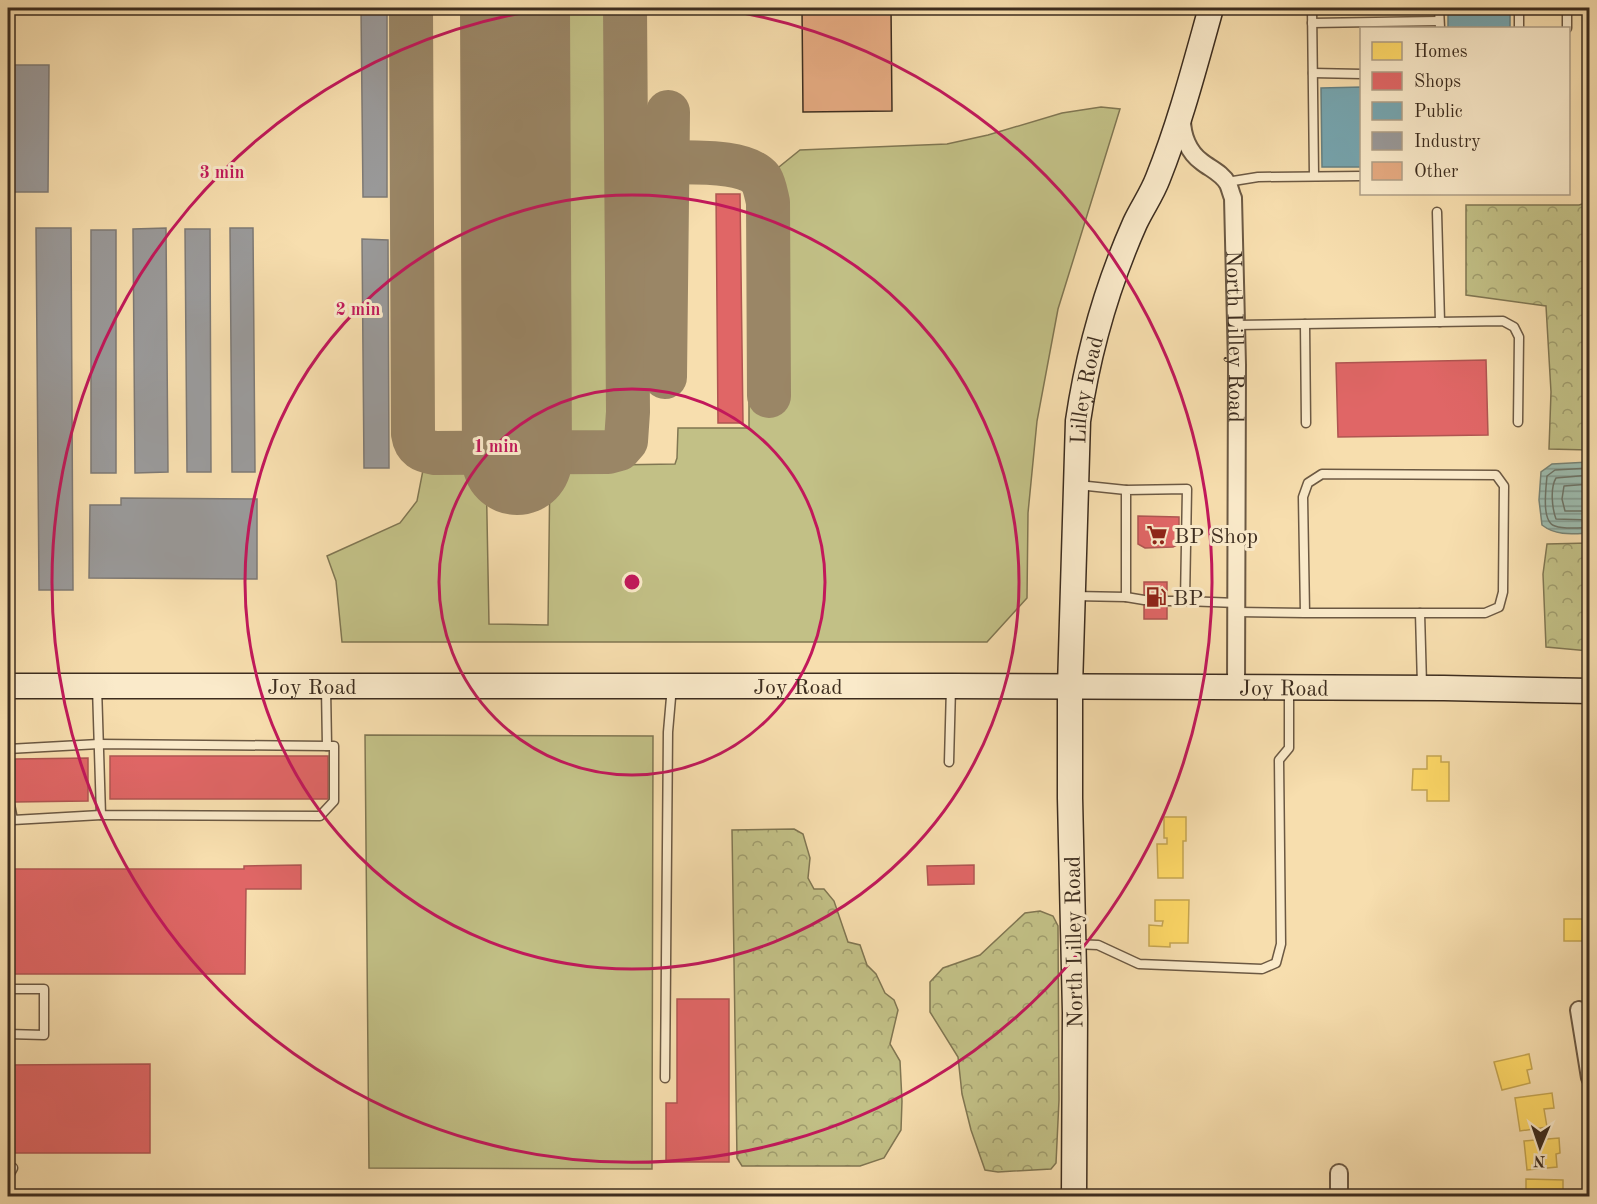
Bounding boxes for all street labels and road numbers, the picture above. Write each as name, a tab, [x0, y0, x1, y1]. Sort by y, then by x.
street label: North Lilley Road	[1221, 250, 1246, 423]
street label: Lilley Road	[1068, 334, 1108, 444]
street label: Joy Road	[267, 677, 357, 699]
street label: Joy Road	[753, 677, 843, 699]
street label: Joy Road	[1239, 678, 1329, 701]
street label: North Lilley Road	[1062, 856, 1088, 1028]

